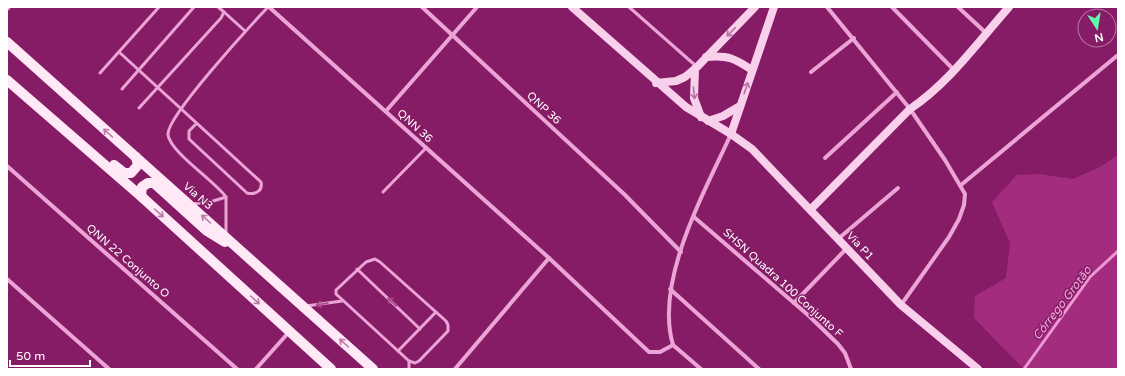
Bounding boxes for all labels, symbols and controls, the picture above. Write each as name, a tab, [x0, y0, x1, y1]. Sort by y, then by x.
north arrow	[1077, 8, 1117, 48]
one-way arrow	[726, 27, 735, 37]
text: N	[1093, 30, 1105, 45]
one-way arrow	[743, 81, 750, 94]
one-way arrow	[690, 86, 698, 99]
street label: QNP 36	[524, 89, 564, 127]
street label: QNN 36	[395, 107, 435, 145]
one-way arrow	[103, 128, 114, 137]
street label: Via N3	[181, 180, 216, 212]
one-way arrow	[153, 208, 164, 217]
one-way arrow	[201, 214, 211, 223]
street label: QNN 22 Conjunto O	[84, 221, 172, 301]
street label: SHSN Quadra 100 Conjunto F	[721, 226, 846, 340]
street label: Via P1	[844, 229, 876, 263]
water label: Córrego Grotão	[1030, 263, 1095, 343]
one-way arrow	[249, 296, 260, 305]
one-way arrow	[387, 297, 397, 307]
one-way arrow	[316, 300, 329, 308]
one-way arrow	[339, 339, 349, 348]
scale bar	[10, 342, 90, 368]
text: 50 m	[16, 349, 45, 363]

